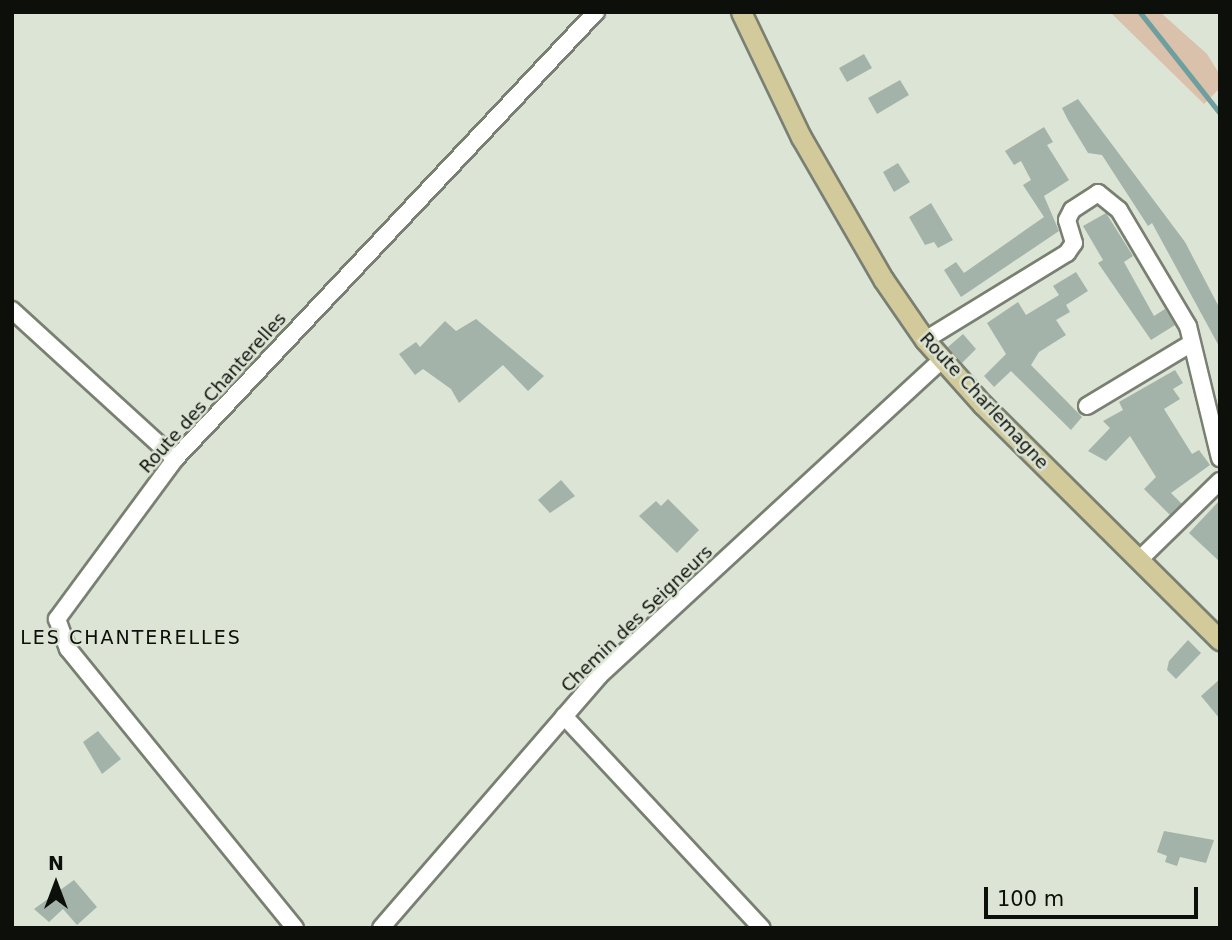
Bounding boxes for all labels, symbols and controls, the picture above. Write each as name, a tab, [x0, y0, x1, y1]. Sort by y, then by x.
street label: Route des Chanterelles	[135, 308, 291, 478]
street label: Route Charlemagne	[915, 328, 1053, 474]
street label: Chemin des Seigneurs	[557, 541, 717, 697]
district label: LES CHANTERELLES	[22, 627, 240, 649]
north arrow	[21, 849, 91, 919]
text: N	[48, 852, 64, 874]
scale bar	[987, 874, 1200, 918]
text: 100 m	[997, 887, 1064, 911]

